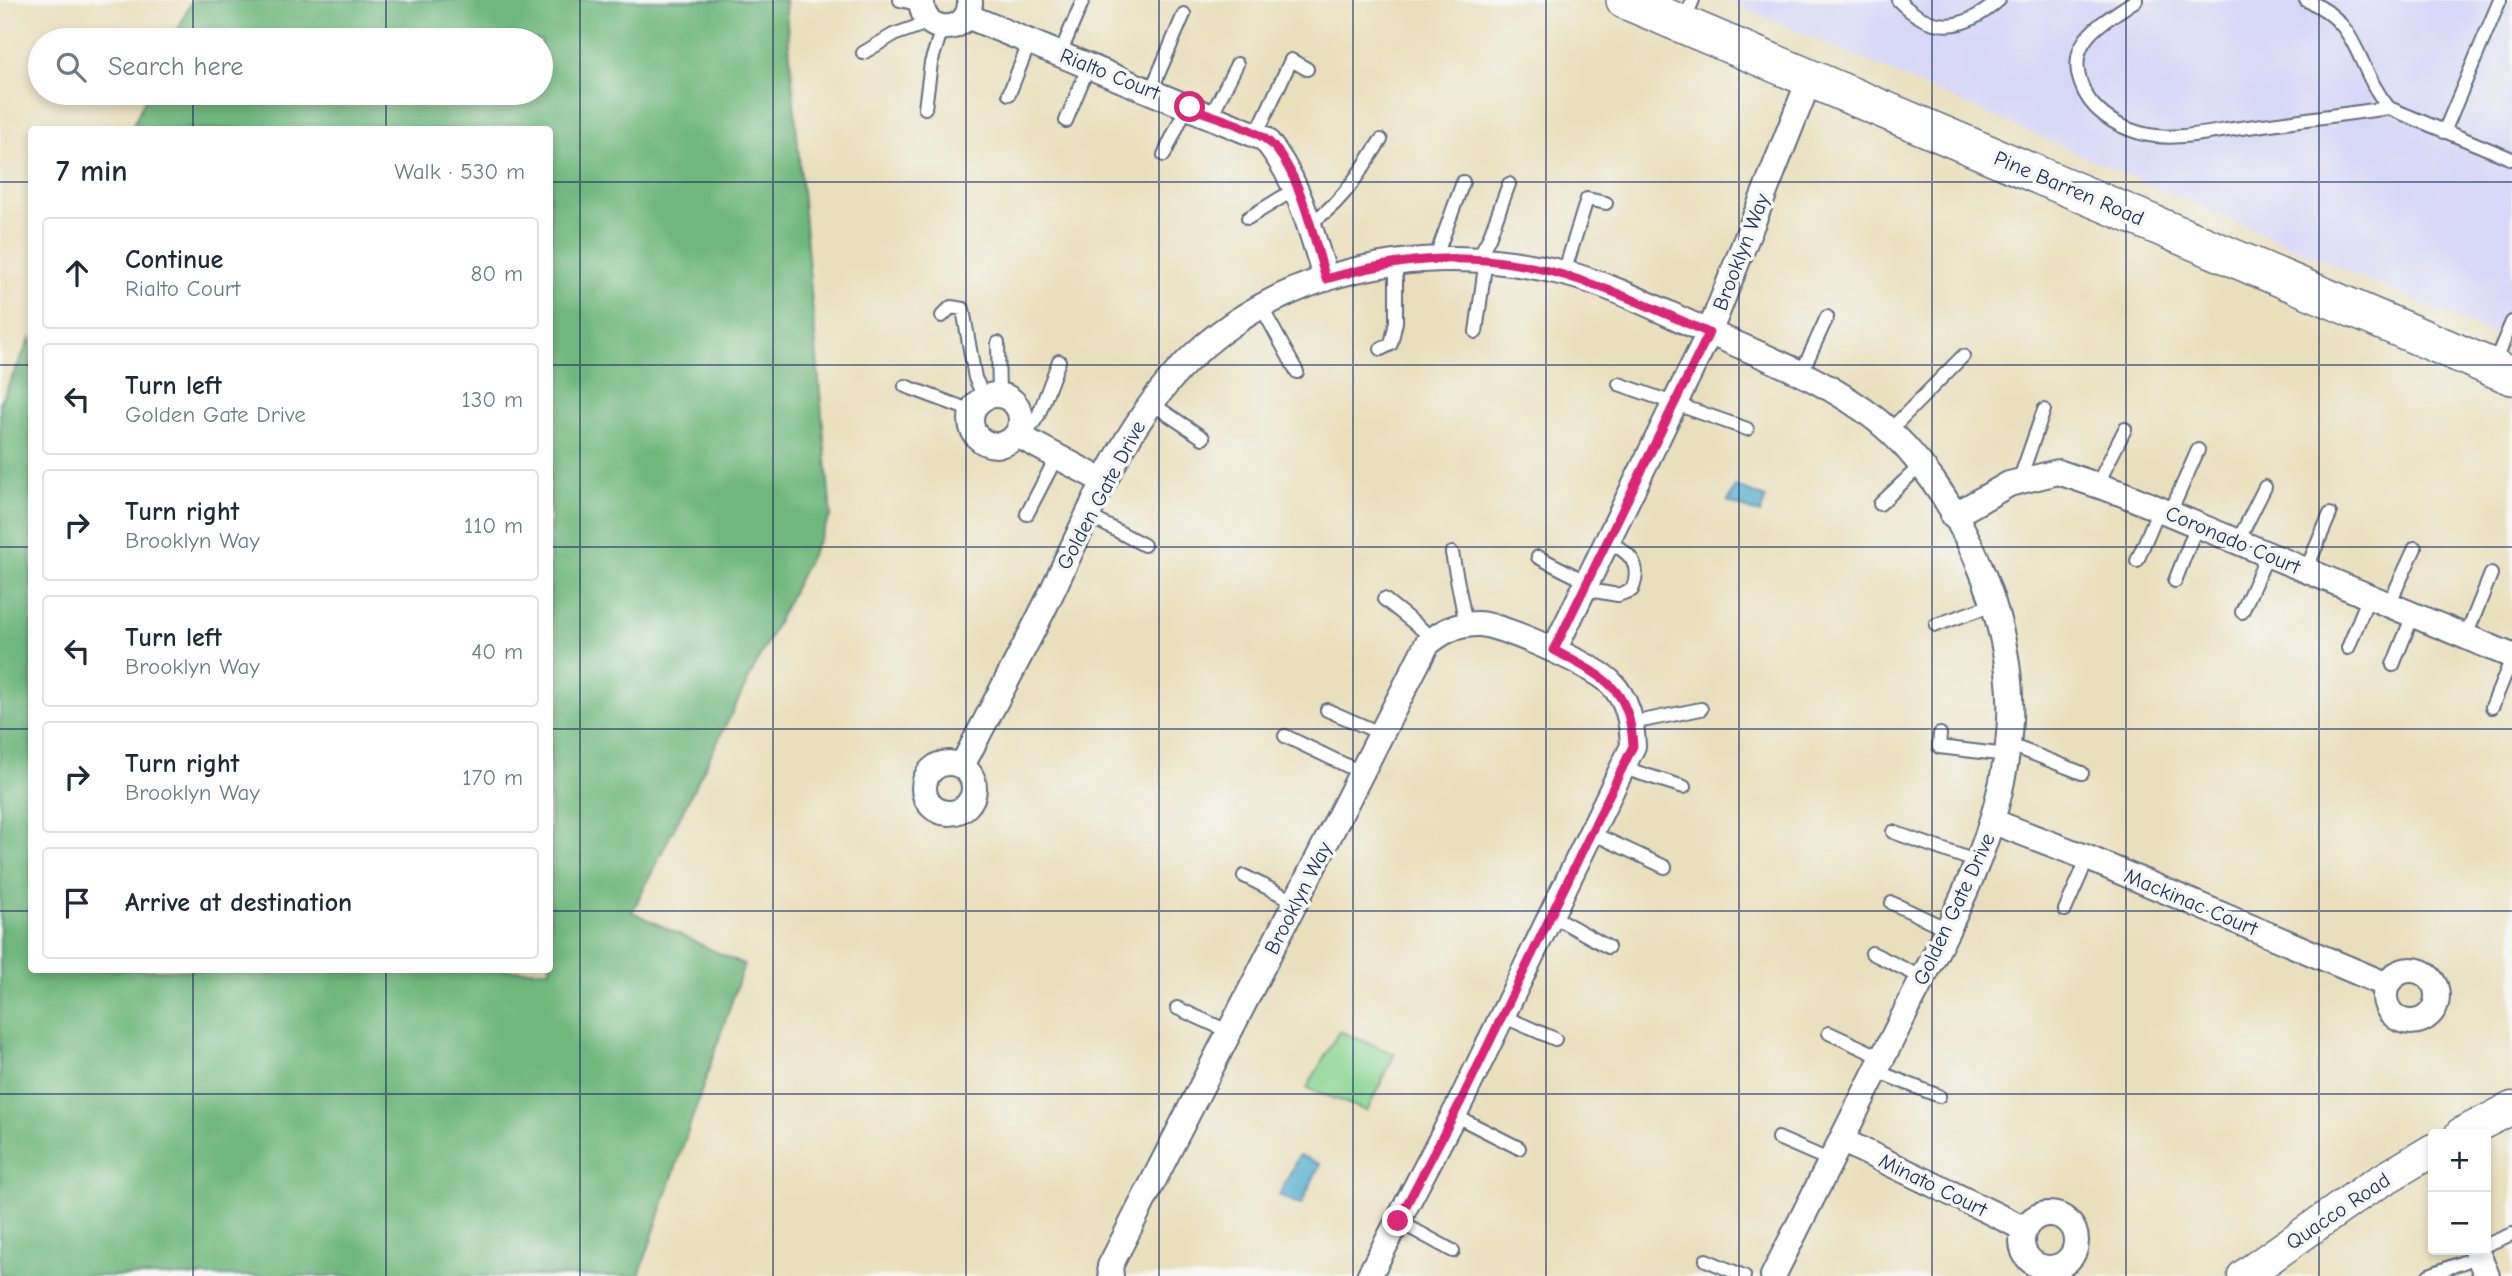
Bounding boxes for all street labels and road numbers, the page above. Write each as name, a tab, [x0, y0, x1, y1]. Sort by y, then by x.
street label: Rialto Court	[1057, 43, 1164, 105]
street label: Pine Barren Road	[1991, 146, 2147, 230]
street label: Brooklyn Way	[1708, 190, 1774, 314]
street label: Golden Gate Drive	[1052, 417, 1150, 573]
street label: Coronado Court	[2162, 501, 2305, 580]
street label: Golden Gate Drive	[1908, 829, 2000, 989]
street label: Brooklyn Way	[1259, 837, 1337, 958]
street label: Mackinac Court	[2121, 863, 2262, 941]
street label: Minato Court	[1875, 1148, 1992, 1222]
street label: Quacco Road	[2281, 1167, 2395, 1255]

